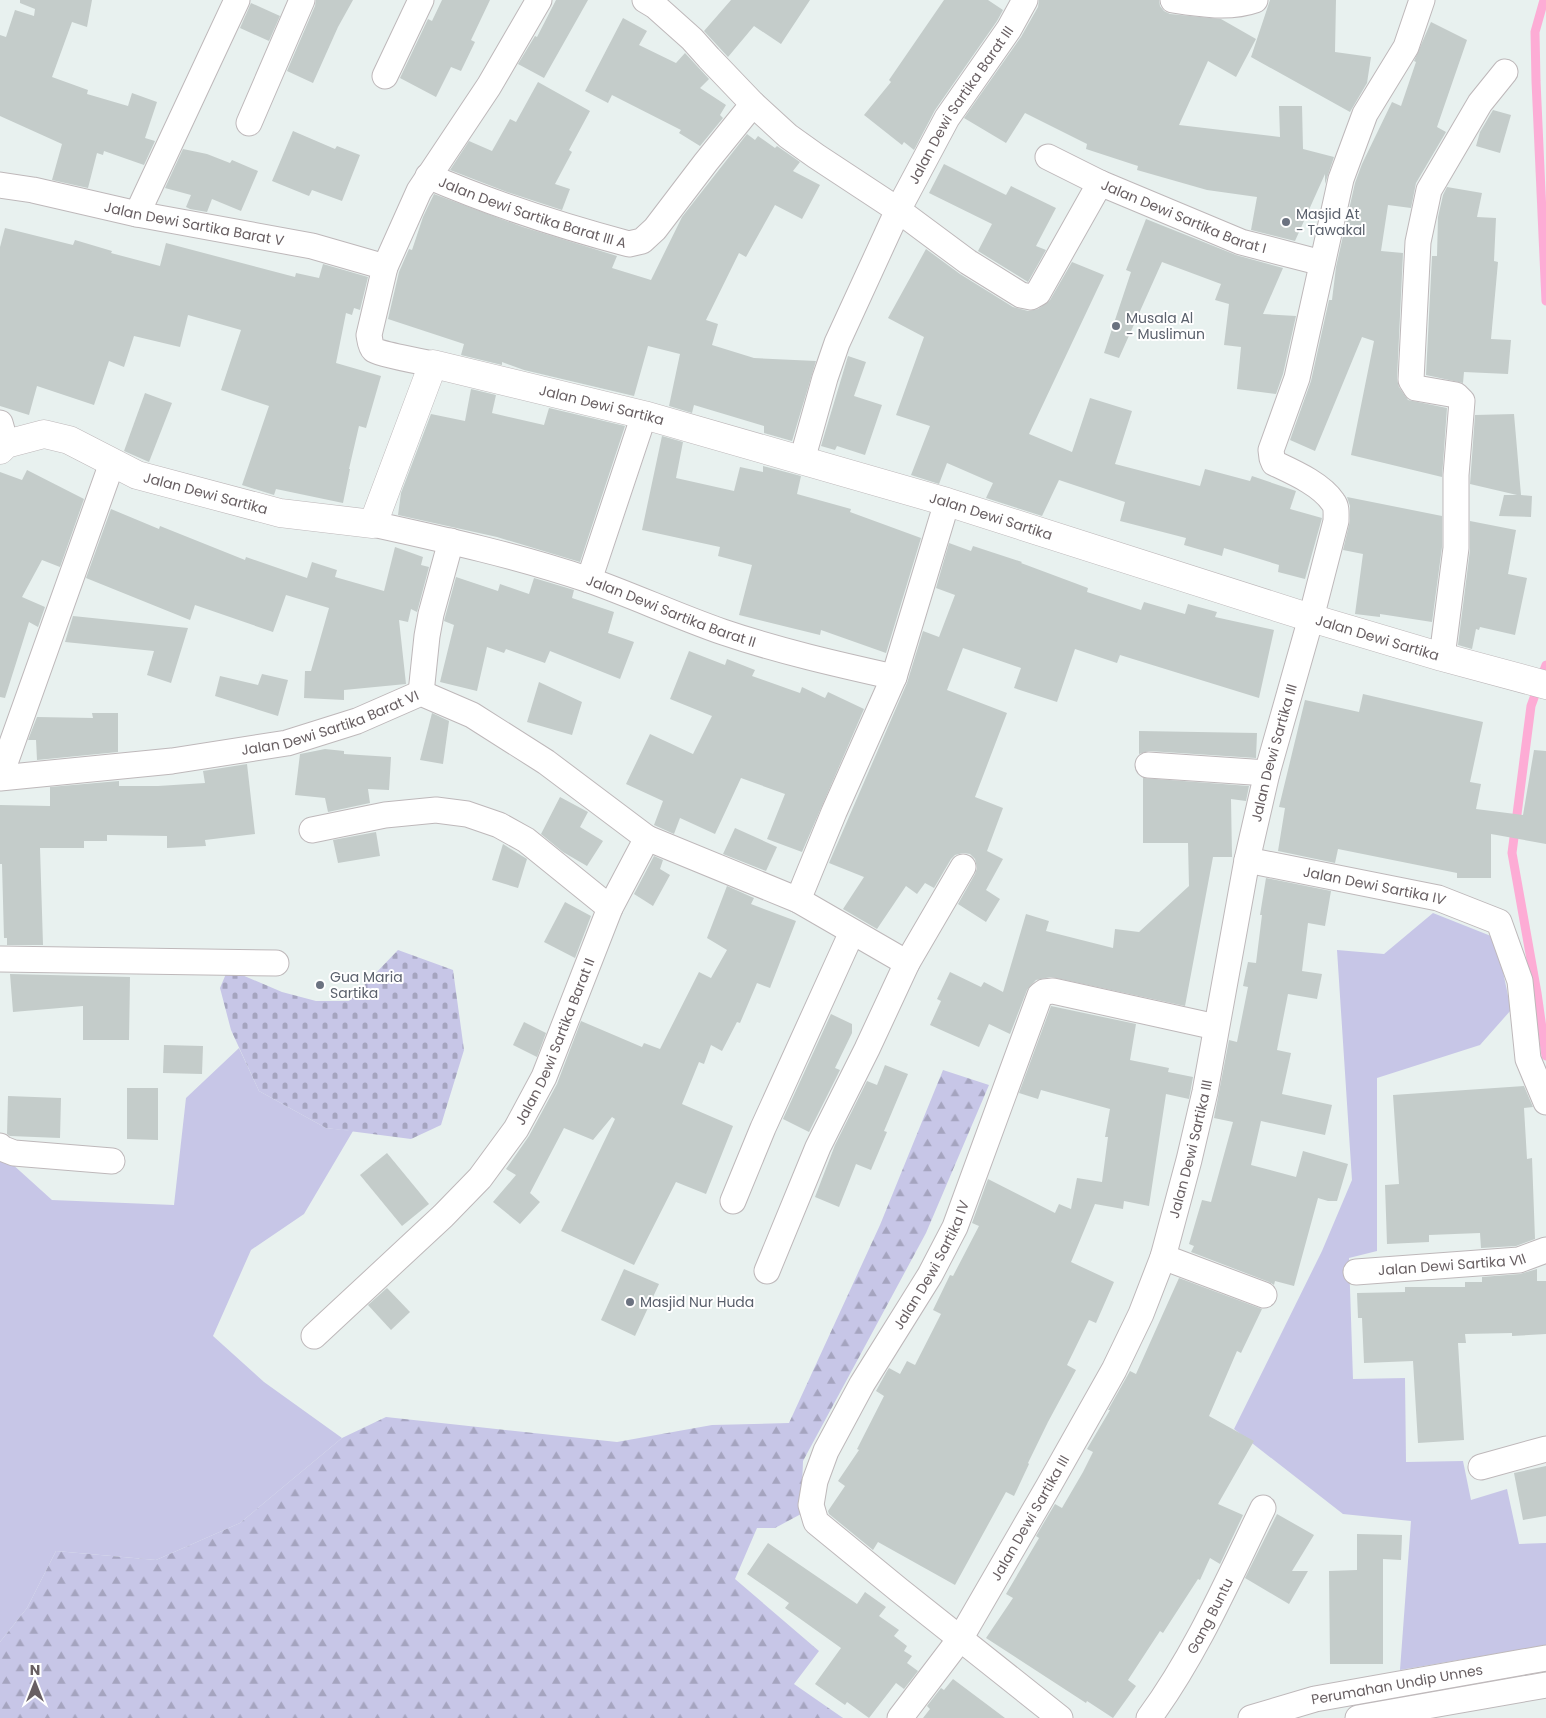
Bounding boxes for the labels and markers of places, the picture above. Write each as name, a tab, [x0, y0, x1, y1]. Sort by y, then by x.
place label: Masjid At - Tawakal	[1296, 204, 1366, 240]
marker: Masjid At - Tawakal	[1280, 216, 1292, 228]
place label: Musala Al - Muslimun	[1126, 308, 1205, 344]
marker: Musala Al - Muslimun	[1110, 320, 1122, 332]
place label: Gua Maria Sartika	[330, 967, 403, 1003]
marker: Gua Maria Sartika	[314, 979, 326, 991]
place label: Masjid Nur Huda	[640, 1292, 754, 1312]
marker: Masjid Nur Huda	[624, 1296, 636, 1308]

